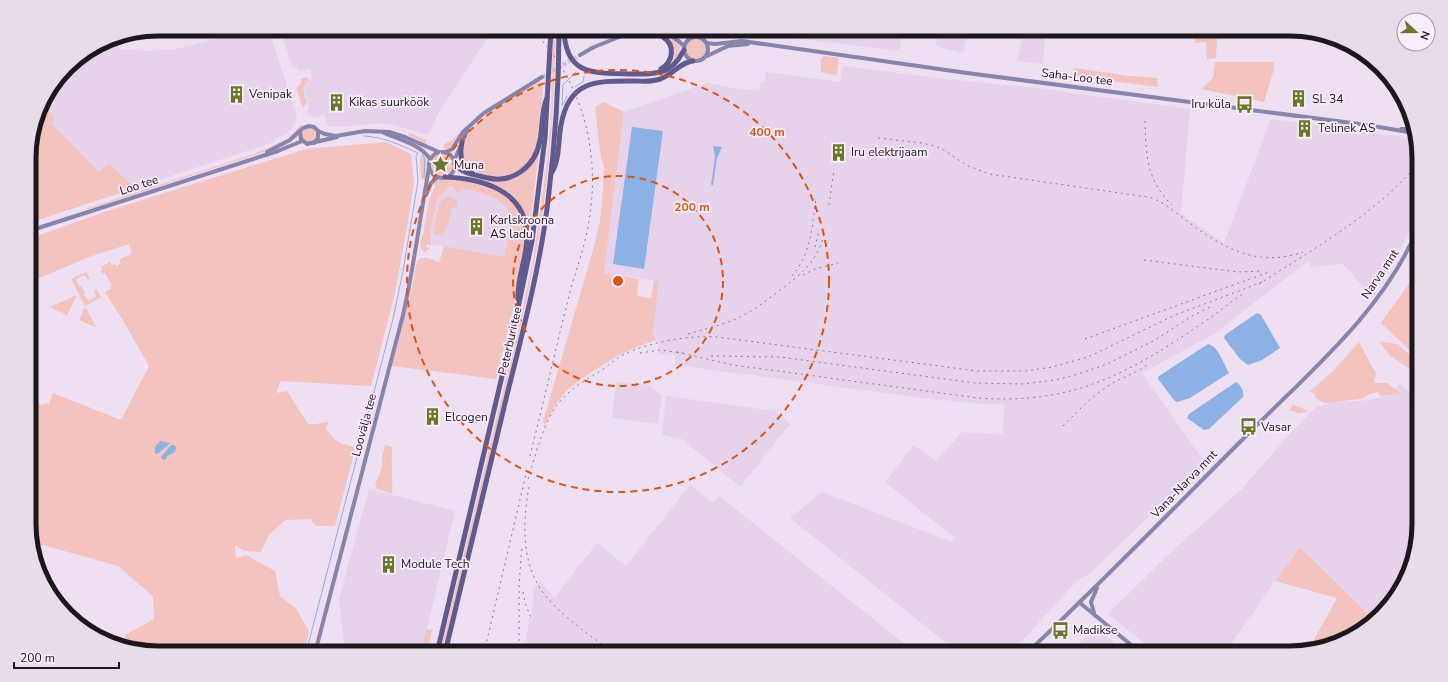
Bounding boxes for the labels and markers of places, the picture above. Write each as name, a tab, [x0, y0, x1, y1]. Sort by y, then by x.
building icon: Venipak	[226, 84, 246, 104]
place label: Venipak	[248, 86, 293, 102]
building icon: SL 34	[1289, 89, 1309, 109]
place label: SL 34	[1312, 91, 1343, 107]
building icon: Kikas suurköök	[326, 92, 346, 112]
place label: Kikas suurköök	[349, 94, 430, 110]
bus stop icon: Iru küla	[1234, 94, 1254, 114]
place label: Iru küla	[1191, 96, 1231, 112]
building icon: Telinek AS	[1295, 118, 1315, 138]
place label: Telinek AS	[1318, 120, 1375, 136]
building icon: Iru elektrijaam	[828, 142, 848, 162]
place label: Iru elektrijaam	[851, 144, 927, 160]
place icon: Muna	[431, 155, 451, 175]
place label: Muna	[454, 157, 484, 173]
place label: Karlskroona AS ladu	[490, 212, 554, 242]
building icon: Karlskroona AS ladu	[467, 217, 487, 237]
centre of rings	[611, 274, 625, 288]
building icon: Elcogen	[422, 407, 442, 427]
place label: Elcogen	[445, 409, 488, 425]
bus stop icon: Vasar	[1238, 417, 1258, 437]
place label: Vasar	[1260, 419, 1292, 435]
building icon: Module Tech	[378, 554, 398, 574]
place label: Module Tech	[401, 556, 470, 572]
bus stop icon: Madikse	[1050, 620, 1070, 640]
place label: Madikse	[1073, 622, 1117, 638]

